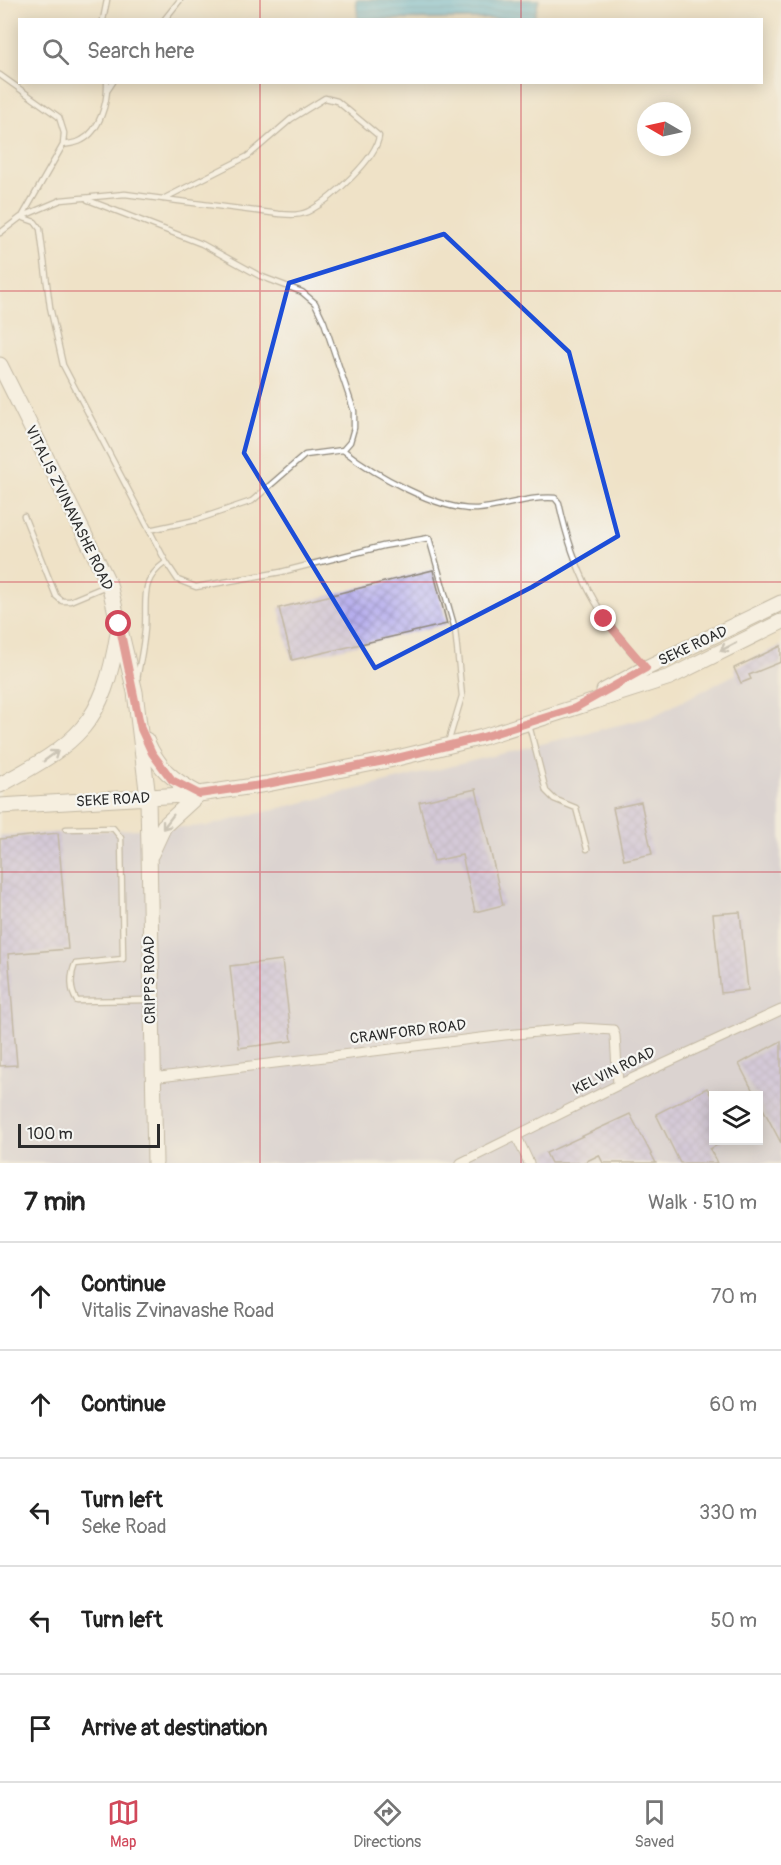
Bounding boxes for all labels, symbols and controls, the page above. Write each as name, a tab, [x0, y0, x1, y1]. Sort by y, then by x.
search box	[18, 18, 763, 84]
icon: search	[39, 35, 72, 68]
text: Search here	[87, 37, 194, 65]
north arrow	[637, 102, 691, 156]
street label: VITALIS ZVINAVASHE ROAD	[21, 422, 117, 594]
route end	[590, 605, 616, 631]
route start	[105, 610, 131, 636]
street label: SEKE ROAD	[655, 622, 731, 670]
one-way arrow	[720, 642, 738, 653]
one-way arrow	[42, 750, 58, 762]
street label: SEKE ROAD	[76, 789, 150, 811]
one-way arrow	[162, 814, 174, 830]
street label: CRIPPS ROAD	[140, 936, 160, 1024]
street label: CRAWFORD ROAD	[349, 1015, 467, 1049]
street label: KELVIN ROAD	[570, 1043, 658, 1099]
map controls	[709, 1091, 763, 1145]
button: layers	[709, 1091, 763, 1145]
scale bar	[18, 1121, 160, 1148]
text: 100 m	[27, 1124, 73, 1144]
text: 7 min	[24, 1186, 86, 1218]
text: Walk · 510 m	[648, 1190, 757, 1215]
text: Continue	[81, 1270, 165, 1298]
icon: ahead	[24, 1280, 57, 1313]
text: 70 m	[711, 1284, 757, 1309]
text: Vitalis Zvinavashe Road	[81, 1298, 274, 1323]
icon: ahead	[24, 1388, 57, 1421]
text: Continue	[81, 1390, 165, 1418]
text: 60 m	[710, 1392, 757, 1417]
text: Turn left	[81, 1486, 163, 1514]
icon: left	[24, 1496, 57, 1529]
text: 330 m	[699, 1500, 757, 1525]
text: Seke Road	[81, 1514, 166, 1539]
icon: left	[24, 1604, 57, 1637]
text: Turn left	[81, 1606, 163, 1634]
text: 50 m	[710, 1608, 757, 1633]
icon: arrive	[24, 1712, 57, 1745]
text: Arrive at destination	[81, 1714, 267, 1742]
tab: Map	[107, 1796, 140, 1852]
tab: Directions	[353, 1796, 421, 1852]
tab: Saved	[635, 1796, 674, 1852]

